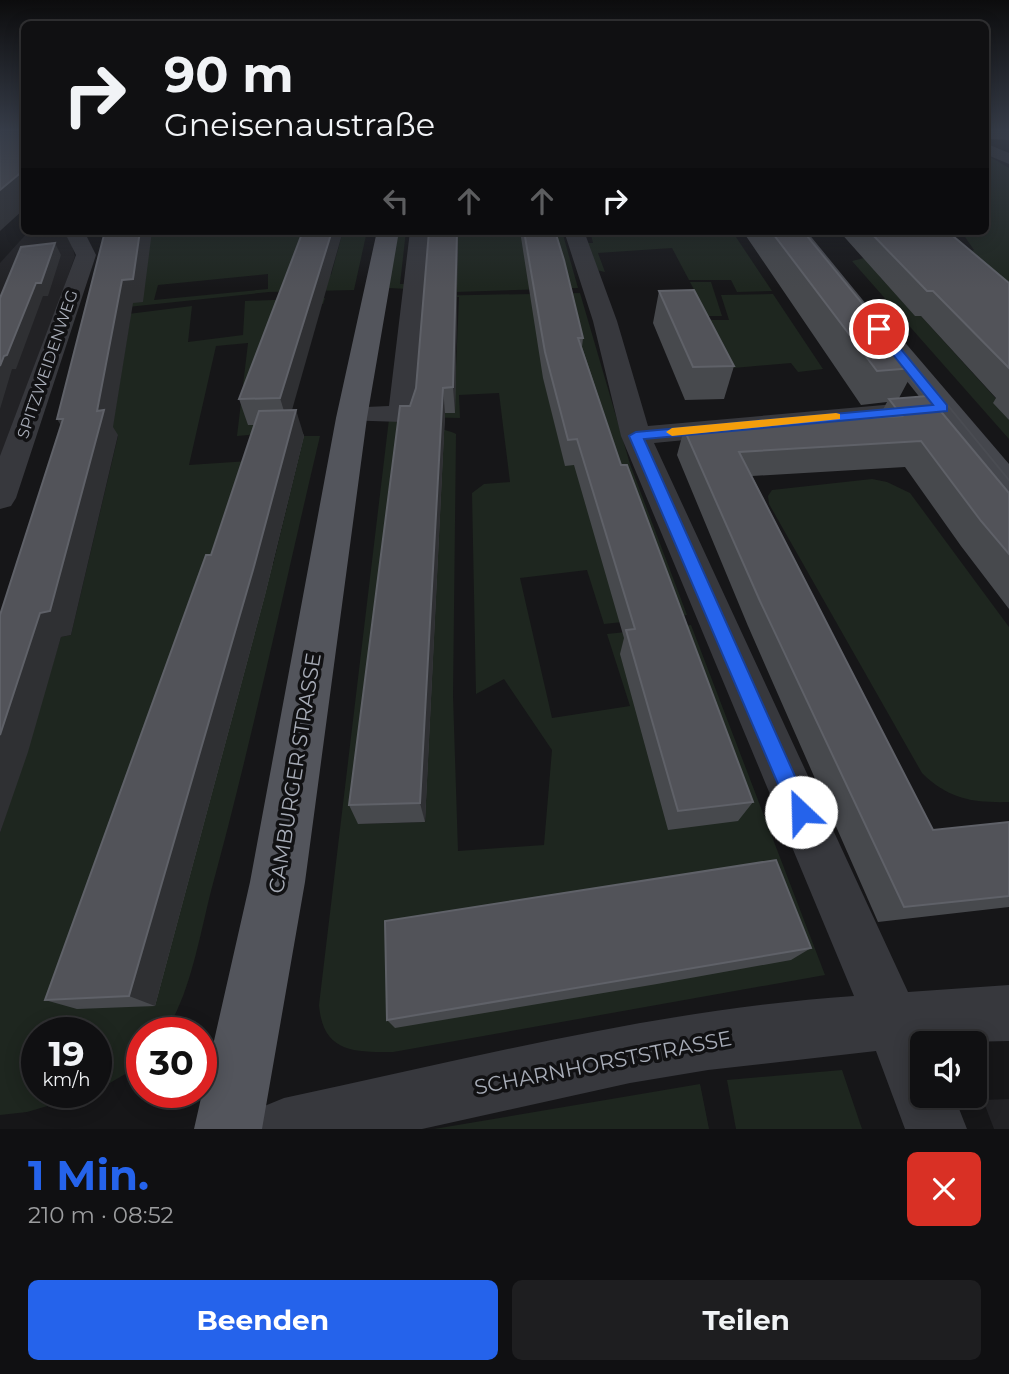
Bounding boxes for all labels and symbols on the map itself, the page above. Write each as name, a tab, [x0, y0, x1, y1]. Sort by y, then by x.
street label: SPITZWEIDENWEG	[13, 287, 82, 441]
pin	[849, 299, 909, 359]
street label: CAMBURGER STRASSE	[263, 651, 326, 895]
position arrow	[764, 775, 838, 849]
speed limit sign: 30	[126, 1017, 217, 1108]
street label: SCHARNHORSTSTRASSE	[472, 1025, 734, 1100]

